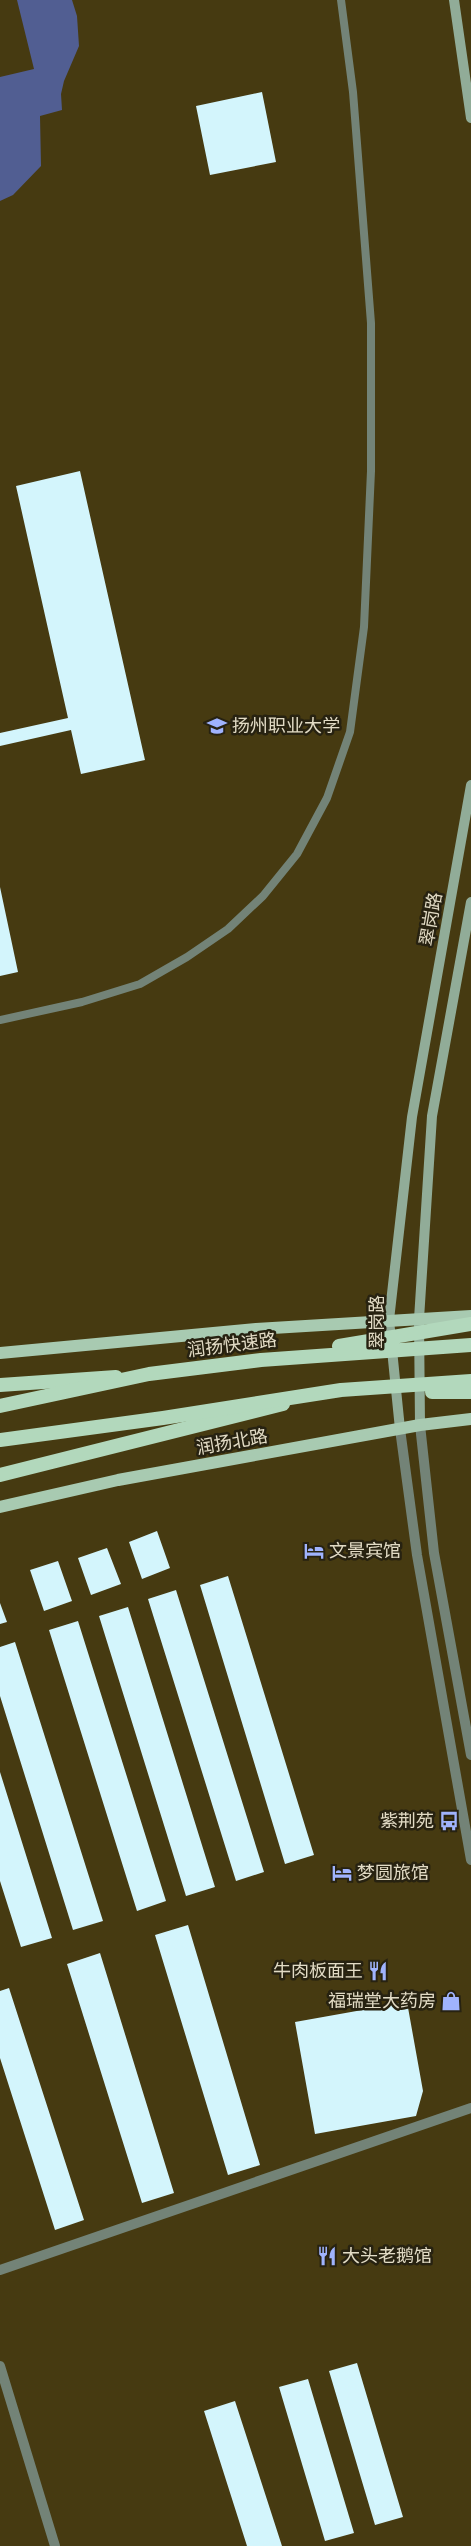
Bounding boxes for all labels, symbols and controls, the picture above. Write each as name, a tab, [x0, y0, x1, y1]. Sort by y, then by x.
school or university icon: 扬州职业大学	[206, 715, 228, 737]
place label: 扬州职业大学	[232, 715, 340, 737]
street label: 翠岗路	[415, 891, 447, 947]
street label: 翠岗路	[366, 1295, 388, 1349]
street label: 润扬快速路	[186, 1329, 278, 1361]
street label: 润扬北路	[195, 1425, 269, 1459]
hotel icon: 文景宾馆	[303, 1540, 325, 1562]
place label: 文景宾馆	[329, 1540, 401, 1562]
place label: 紫荆苑	[380, 1810, 434, 1832]
bus stop icon: 紫荆苑	[438, 1810, 460, 1832]
hotel icon: 梦圆旅馆	[331, 1862, 353, 1884]
place label: 梦圆旅馆	[357, 1862, 429, 1884]
place label: 牛肉板面王	[273, 1960, 363, 1982]
restaurant icon: 牛肉板面王	[367, 1960, 389, 1982]
place label: 福瑞堂大药房	[328, 1990, 436, 2012]
shop icon: 福瑞堂大药房	[440, 1990, 462, 2012]
restaurant icon: 大头老鹅馆	[316, 2245, 338, 2267]
place label: 大头老鹅馆	[342, 2245, 432, 2267]

